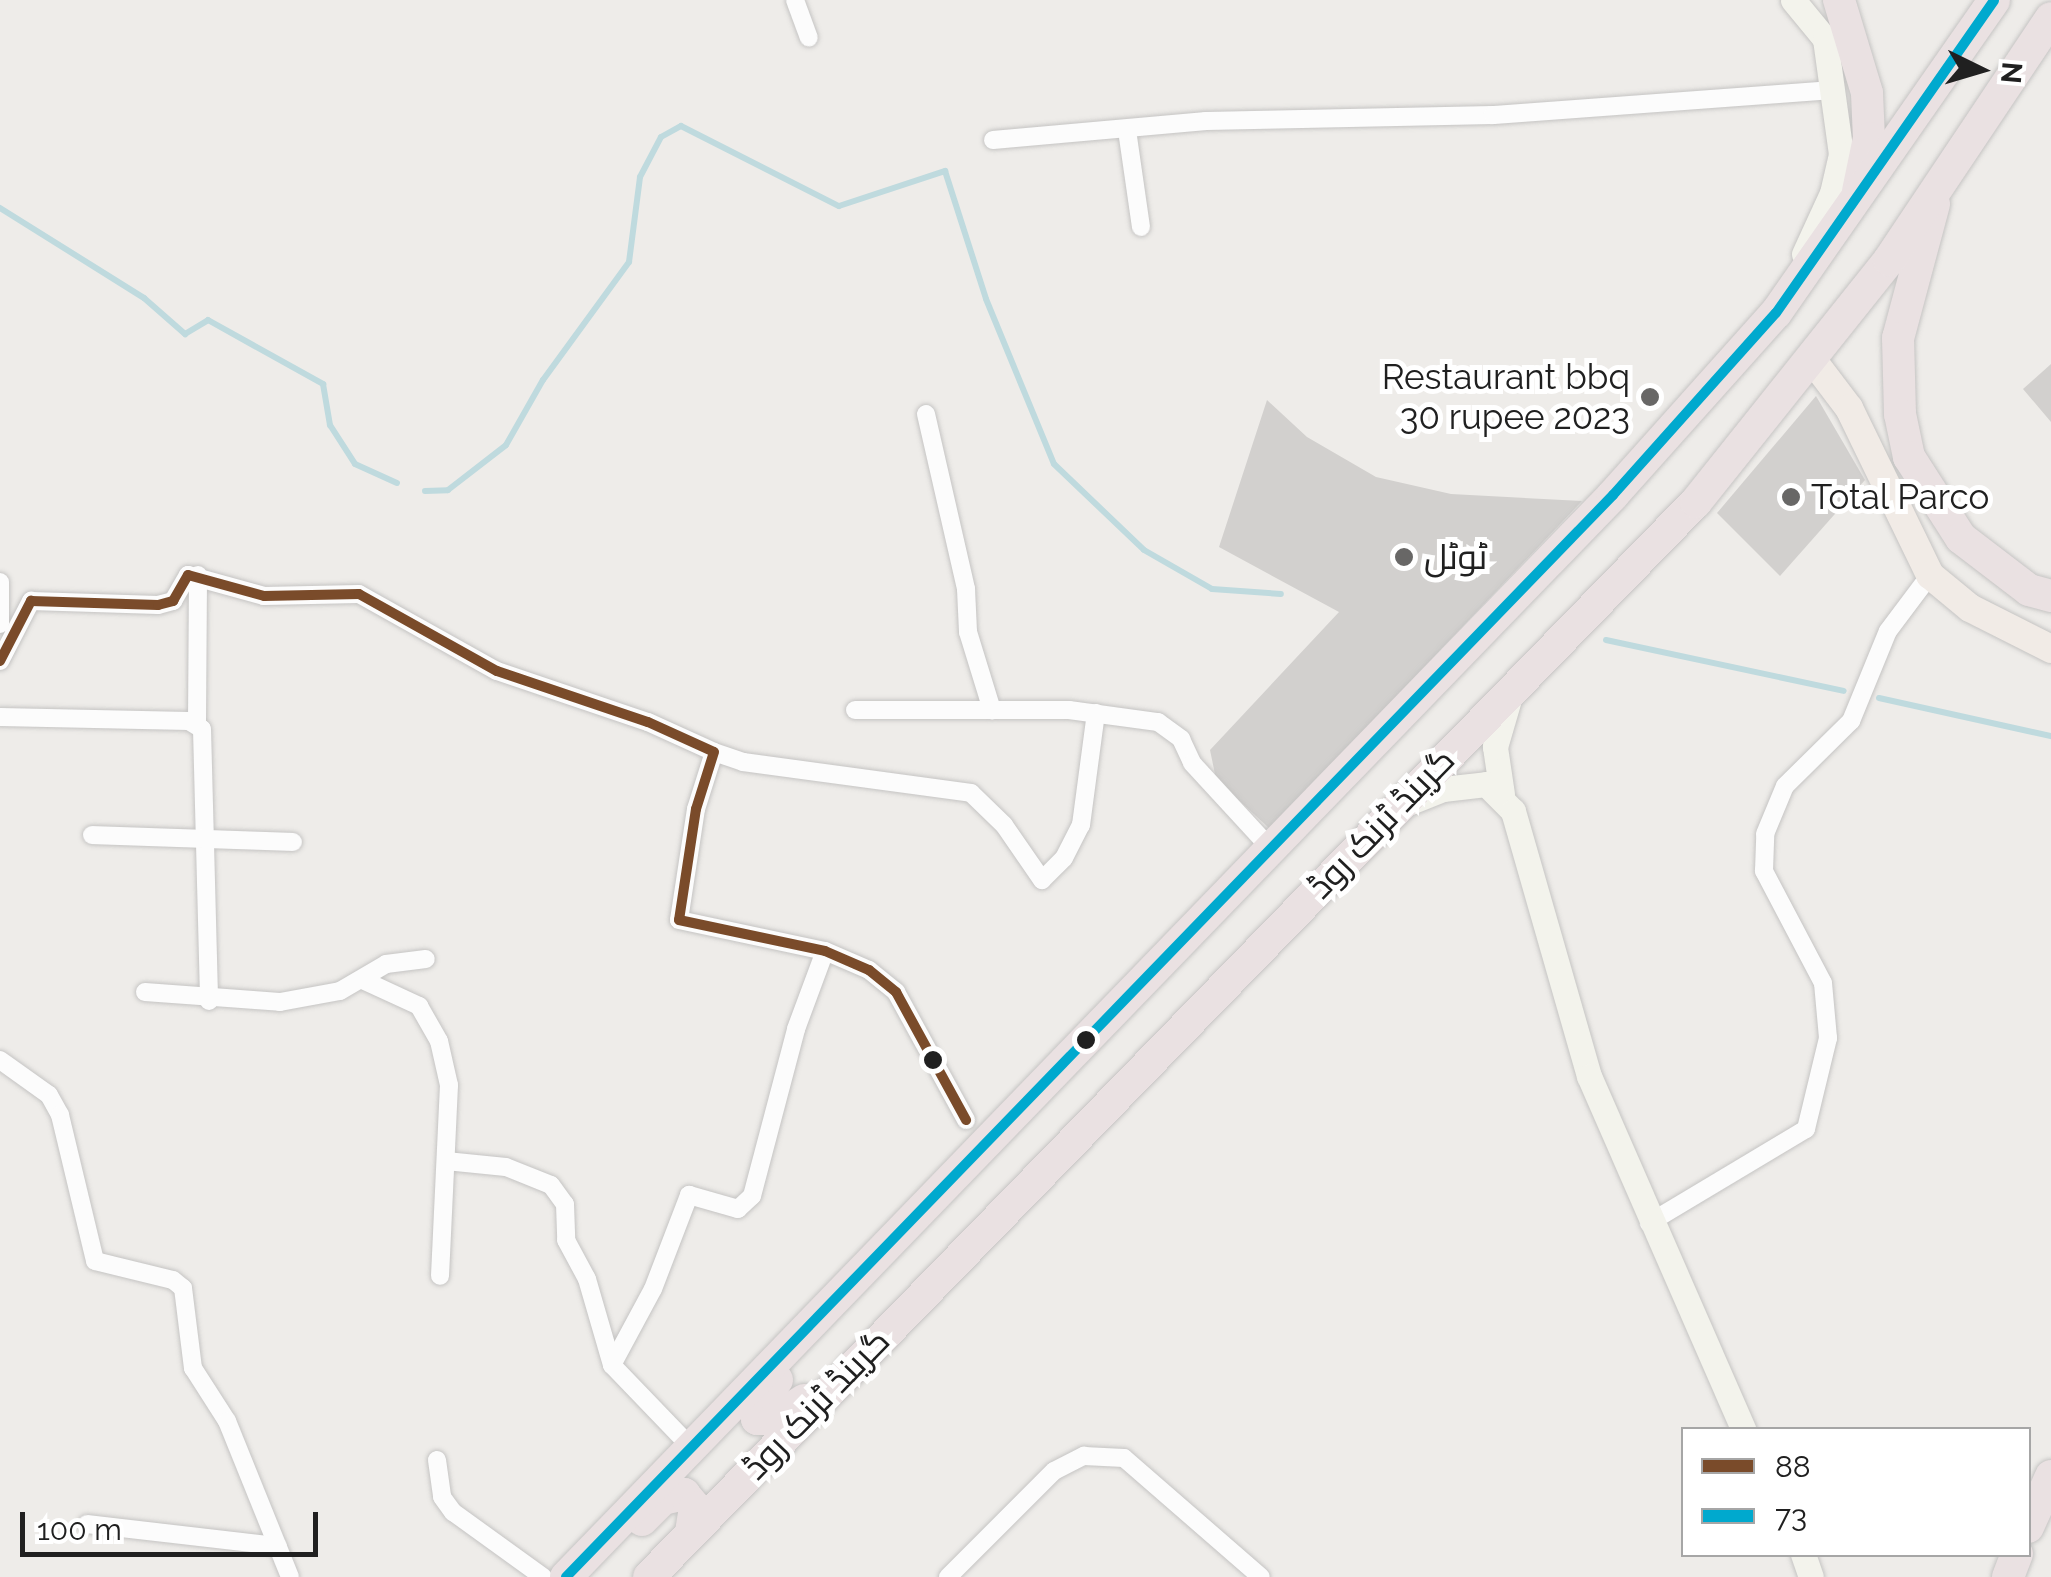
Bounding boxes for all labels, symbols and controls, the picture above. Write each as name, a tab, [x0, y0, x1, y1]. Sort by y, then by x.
north arrow	[1931, 20, 2031, 120]
text: N	[1994, 61, 2029, 85]
place label: Restaurant bbq 30 rupee 2023	[1382, 356, 1630, 438]
marker: Restaurant bbq 30 rupee 2023	[1639, 386, 1661, 408]
place label: Total Parco	[1811, 476, 1990, 518]
marker: Total Parco	[1780, 486, 1802, 508]
place label: ٹوٹل	[1424, 536, 1487, 578]
marker: ٹوٹل	[1393, 546, 1415, 568]
street label: گرینڈ ٹرنک روڈ	[1299, 739, 1463, 907]
unlabelled marker	[1076, 1030, 1096, 1050]
unlabelled marker	[923, 1050, 943, 1070]
street label: گرینڈ ٹرنک روڈ	[734, 1320, 898, 1488]
legend	[1681, 1427, 2031, 1557]
text: 88	[1775, 1449, 1811, 1484]
scale bar	[25, 1492, 322, 1554]
text: 73	[1775, 1499, 1807, 1534]
text: 100 m	[37, 1512, 122, 1547]

